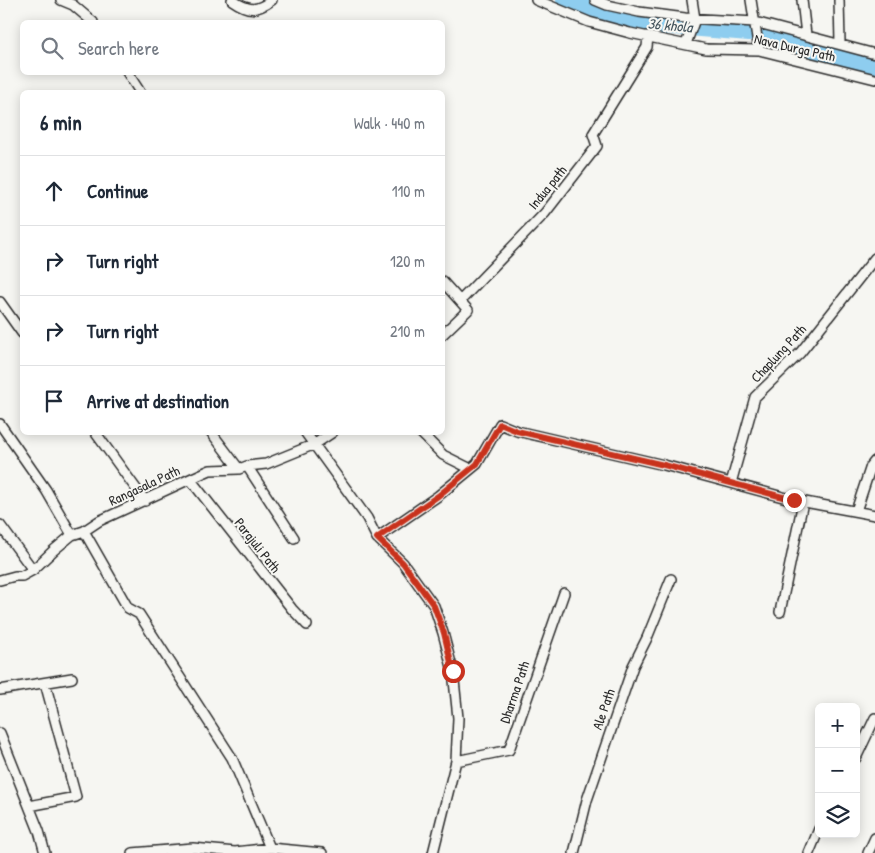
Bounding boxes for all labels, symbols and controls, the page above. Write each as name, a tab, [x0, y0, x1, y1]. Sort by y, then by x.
water label: 36 khola	[647, 13, 695, 38]
search box	[20, 20, 445, 75]
street label: Nava Durga Path	[752, 28, 838, 67]
icon: search	[38, 34, 66, 62]
text: Search here	[78, 35, 159, 61]
text: 6 min	[40, 108, 82, 137]
text: Walk · 440 m	[354, 112, 425, 134]
street label: Indua path	[523, 161, 571, 214]
icon: ahead	[40, 177, 68, 205]
text: Continue	[87, 178, 148, 204]
text: 110 m	[392, 180, 425, 202]
icon: right	[40, 247, 68, 275]
text: Turn right	[87, 248, 158, 274]
text: 120 m	[390, 250, 425, 272]
icon: right	[40, 317, 68, 345]
text: Turn right	[87, 318, 158, 344]
text: 210 m	[390, 320, 425, 342]
street label: Chaplung Path	[746, 320, 811, 387]
icon: arrive	[40, 387, 68, 415]
text: Arrive at destination	[87, 388, 229, 414]
street label: Rangasala Path	[105, 460, 183, 511]
route end	[783, 489, 806, 512]
street label: Parajuli Path	[230, 514, 286, 577]
street label: Dharma Path	[495, 658, 534, 726]
route start	[442, 660, 465, 683]
street label: Ale Path	[587, 686, 619, 732]
map controls	[815, 703, 860, 838]
button: +	[815, 703, 860, 748]
button: −	[815, 748, 860, 793]
button: layers	[815, 793, 860, 838]

